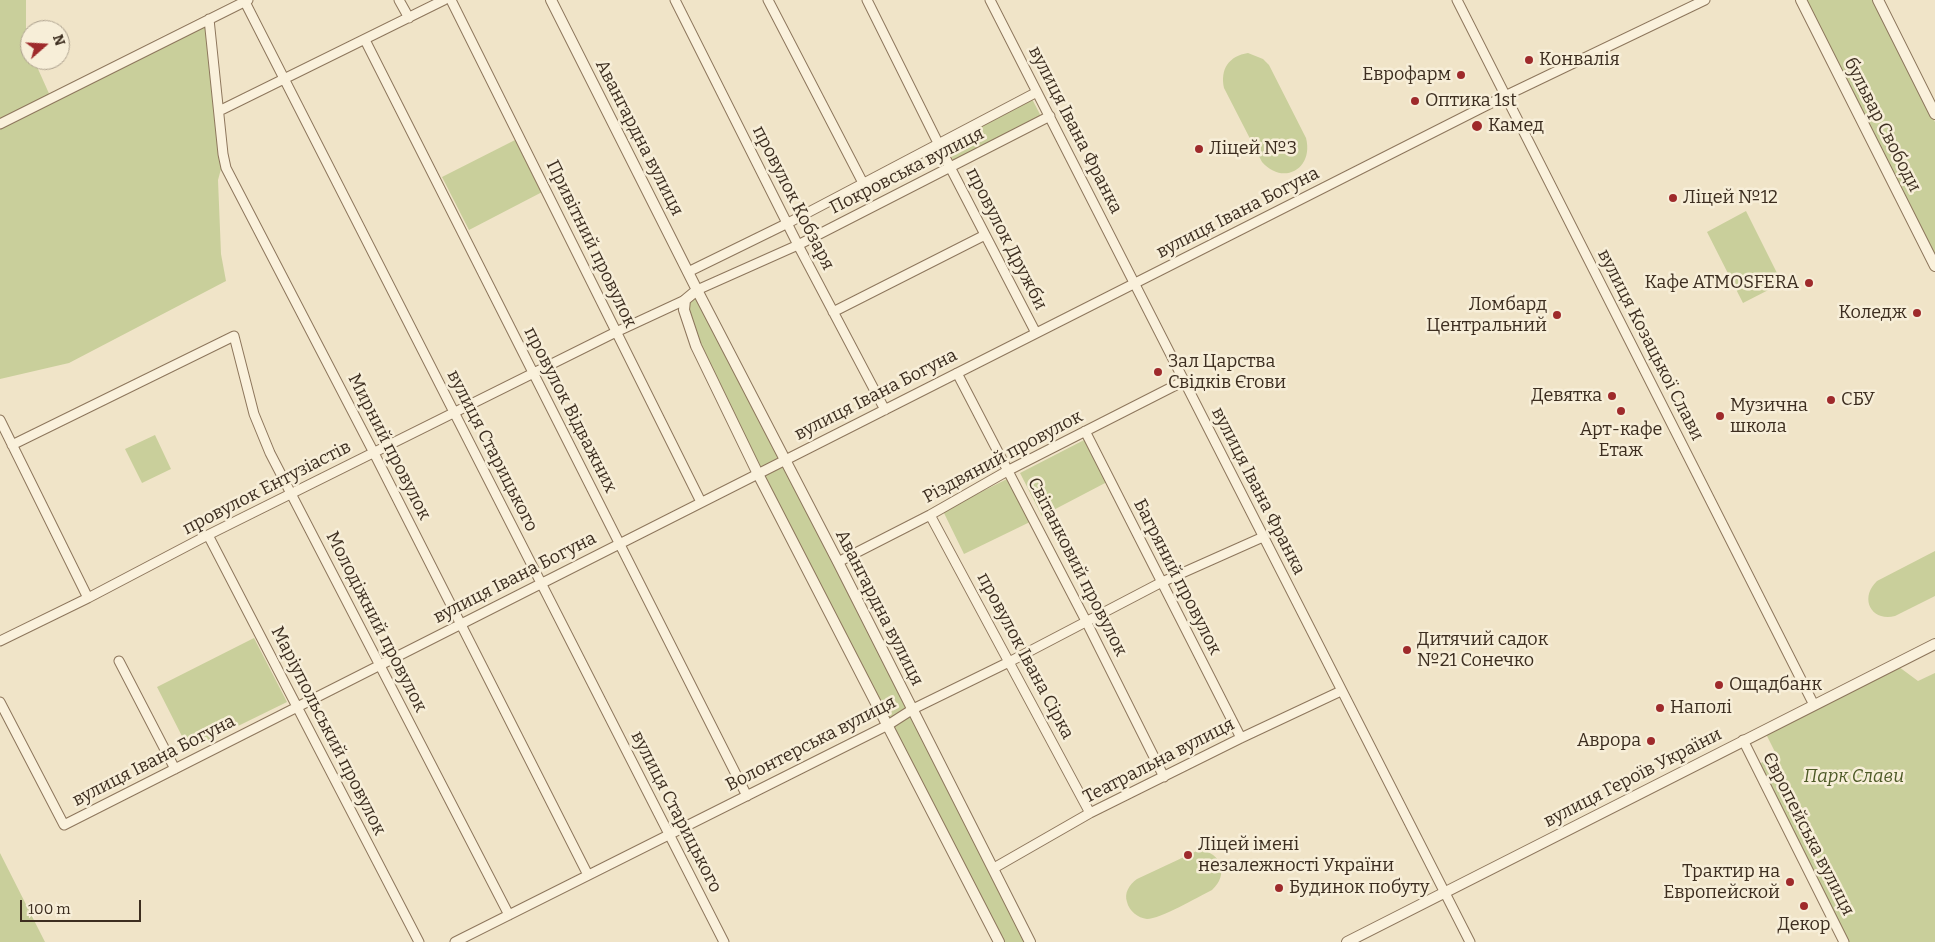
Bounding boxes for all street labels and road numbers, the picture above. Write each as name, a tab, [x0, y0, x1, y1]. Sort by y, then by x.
street label: вулиця Івана Франка	[1023, 43, 1127, 217]
street label: бульвар Свободи	[1839, 54, 1925, 196]
street label: Авангардна вулиця	[590, 56, 688, 220]
street label: провулок Кобзаря	[747, 122, 839, 274]
street label: Покровська вулиця	[826, 123, 988, 219]
street label: Привітний провулок	[541, 157, 641, 331]
street label: вулиця Івана Богуна	[1153, 163, 1323, 263]
street label: провулок Дружби	[961, 164, 1051, 314]
street label: вулиця Козацької Слави	[1592, 246, 1708, 444]
street label: провулок Відважних	[519, 324, 621, 496]
street label: вулиця Івана Богуна	[791, 345, 961, 445]
street label: вулиця Старицького	[442, 367, 542, 535]
street label: Мирний провулок	[343, 370, 435, 524]
street label: вулиця Івана Франка	[1206, 404, 1310, 578]
street label: Різдвяний провулок	[919, 406, 1087, 508]
street label: провулок Ентузіастів	[179, 436, 355, 540]
street label: Світанковий провулок	[1022, 474, 1132, 660]
street label: Багряний провулок	[1128, 495, 1226, 659]
street label: Авангардна вулиця	[830, 526, 928, 690]
street label: Молодіжний провулок	[321, 528, 431, 716]
street label: вулиця Івана Богуна	[430, 528, 600, 628]
street label: провулок Івана Сірка	[972, 569, 1078, 743]
street label: Маріупольський провулок	[266, 623, 390, 839]
street label: Волонтерська вулиця	[722, 692, 900, 796]
street label: вулиця Івана Богуна	[69, 711, 239, 811]
street label: Театральна вулиця	[1080, 714, 1238, 808]
street label: вулиця Героїв України	[1540, 724, 1726, 832]
street label: вулиця Старицького	[626, 728, 726, 896]
street label: Європейська вулиця	[1757, 749, 1859, 919]

